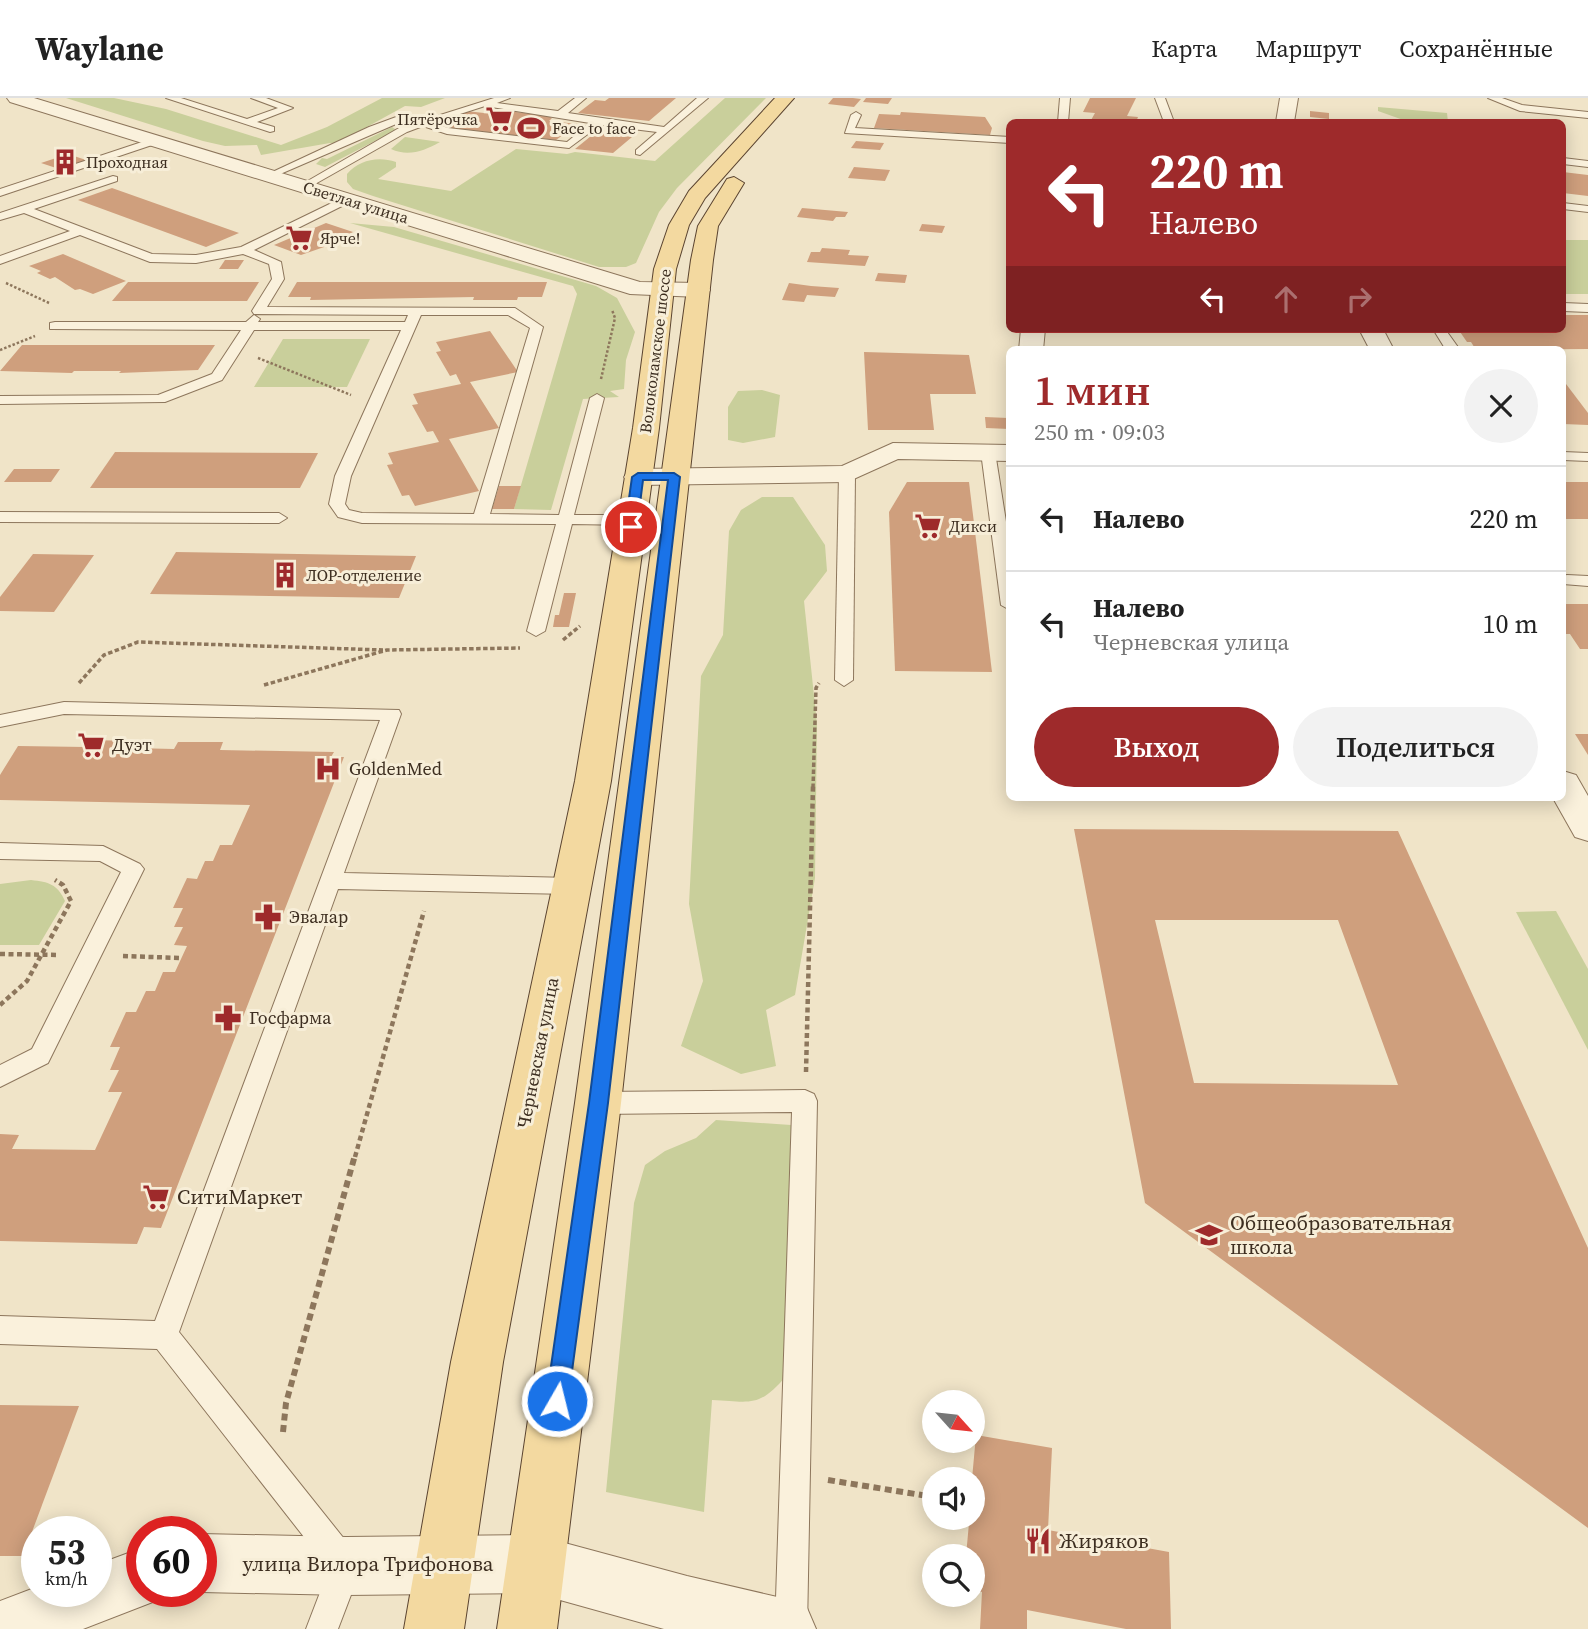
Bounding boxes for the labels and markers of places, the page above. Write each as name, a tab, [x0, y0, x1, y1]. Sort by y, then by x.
supermarket icon: Пятёрочка	[484, 104, 514, 134]
place label: Пятёрочка	[397, 108, 479, 130]
sports icon: Face to face	[516, 113, 546, 143]
place label: Face to face	[552, 117, 636, 139]
building icon: Проходная	[50, 147, 80, 177]
place label: Проходная	[86, 151, 168, 173]
supermarket icon: Ярче!	[284, 223, 314, 253]
place label: Ярче!	[320, 227, 360, 249]
pin	[601, 497, 661, 557]
supermarket icon: Дикси	[913, 511, 943, 541]
place label: Дикси	[949, 515, 997, 537]
building icon: ЛОР-отделение	[270, 560, 300, 590]
place label: ЛОР-отделение	[306, 564, 422, 586]
supermarket icon: Дуэт	[76, 730, 106, 760]
place label: Дуэт	[112, 732, 152, 757]
hospital icon: GoldenMed	[313, 754, 343, 784]
place label: GoldenMed	[349, 756, 442, 781]
pharmacy icon: Эвалар	[253, 902, 283, 932]
place label: Эвалар	[289, 904, 348, 929]
pharmacy icon: Госфарма	[213, 1003, 243, 1033]
place label: Госфарма	[249, 1005, 332, 1030]
supermarket icon: СитиМаркет	[141, 1182, 171, 1212]
place label: СитиМаркет	[177, 1182, 302, 1211]
place label: Общеобразовательная школа	[1230, 1208, 1452, 1261]
school or university icon: Общеобразовательная школа	[1194, 1220, 1224, 1250]
restaurant icon: Жиряков	[1023, 1526, 1053, 1556]
place label: Жиряков	[1059, 1526, 1149, 1555]

